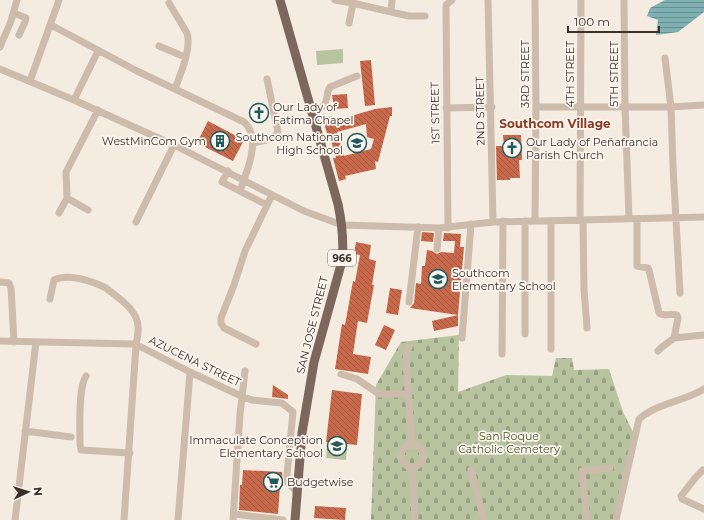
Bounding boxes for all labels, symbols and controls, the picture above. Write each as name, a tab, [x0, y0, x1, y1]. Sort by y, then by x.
scale bar	[568, 8, 659, 34]
text: 100 m	[574, 14, 610, 29]
street label: 3RD STREET	[518, 39, 532, 108]
street label: 4TH STREET	[563, 40, 577, 107]
street label: 5TH STREET	[607, 40, 621, 107]
street label: 2ND STREET	[472, 76, 488, 146]
street label: 1ST STREET	[427, 81, 443, 144]
place label: Our Lady of Fatima Chapel	[273, 100, 353, 127]
church icon: Our Lady of Fatima Chapel	[248, 102, 270, 124]
district label: Southcom Village	[499, 116, 611, 131]
building icon: WestMinCom Gym	[209, 130, 231, 152]
place label: Southcom National High School	[236, 130, 343, 157]
school or university icon: Southcom National High School	[346, 132, 368, 154]
place label: WestMinCom Gym	[102, 134, 206, 148]
place label: Our Lady of Peñafrancia Parish Church	[526, 135, 658, 162]
church icon: Our Lady of Peñafrancia Parish Church	[501, 137, 523, 159]
road number: 966	[328, 250, 356, 266]
place label: Southcom Elementary School	[452, 266, 556, 293]
school or university icon: Southcom Elementary School	[427, 268, 449, 290]
street label: SAN JOSE STREET	[293, 274, 331, 375]
street label: AZUCENA STREET	[147, 333, 244, 390]
park label: San Roque Catholic Cemetery	[458, 429, 560, 456]
place label: Immaculate Conception Elementary School	[189, 433, 323, 460]
school or university icon: Immaculate Conception Elementary School	[326, 435, 348, 457]
supermarket icon: Budgetwise	[262, 471, 284, 493]
north arrow	[8, 472, 48, 512]
place label: Budgetwise	[287, 475, 354, 489]
text: N	[31, 486, 45, 496]

